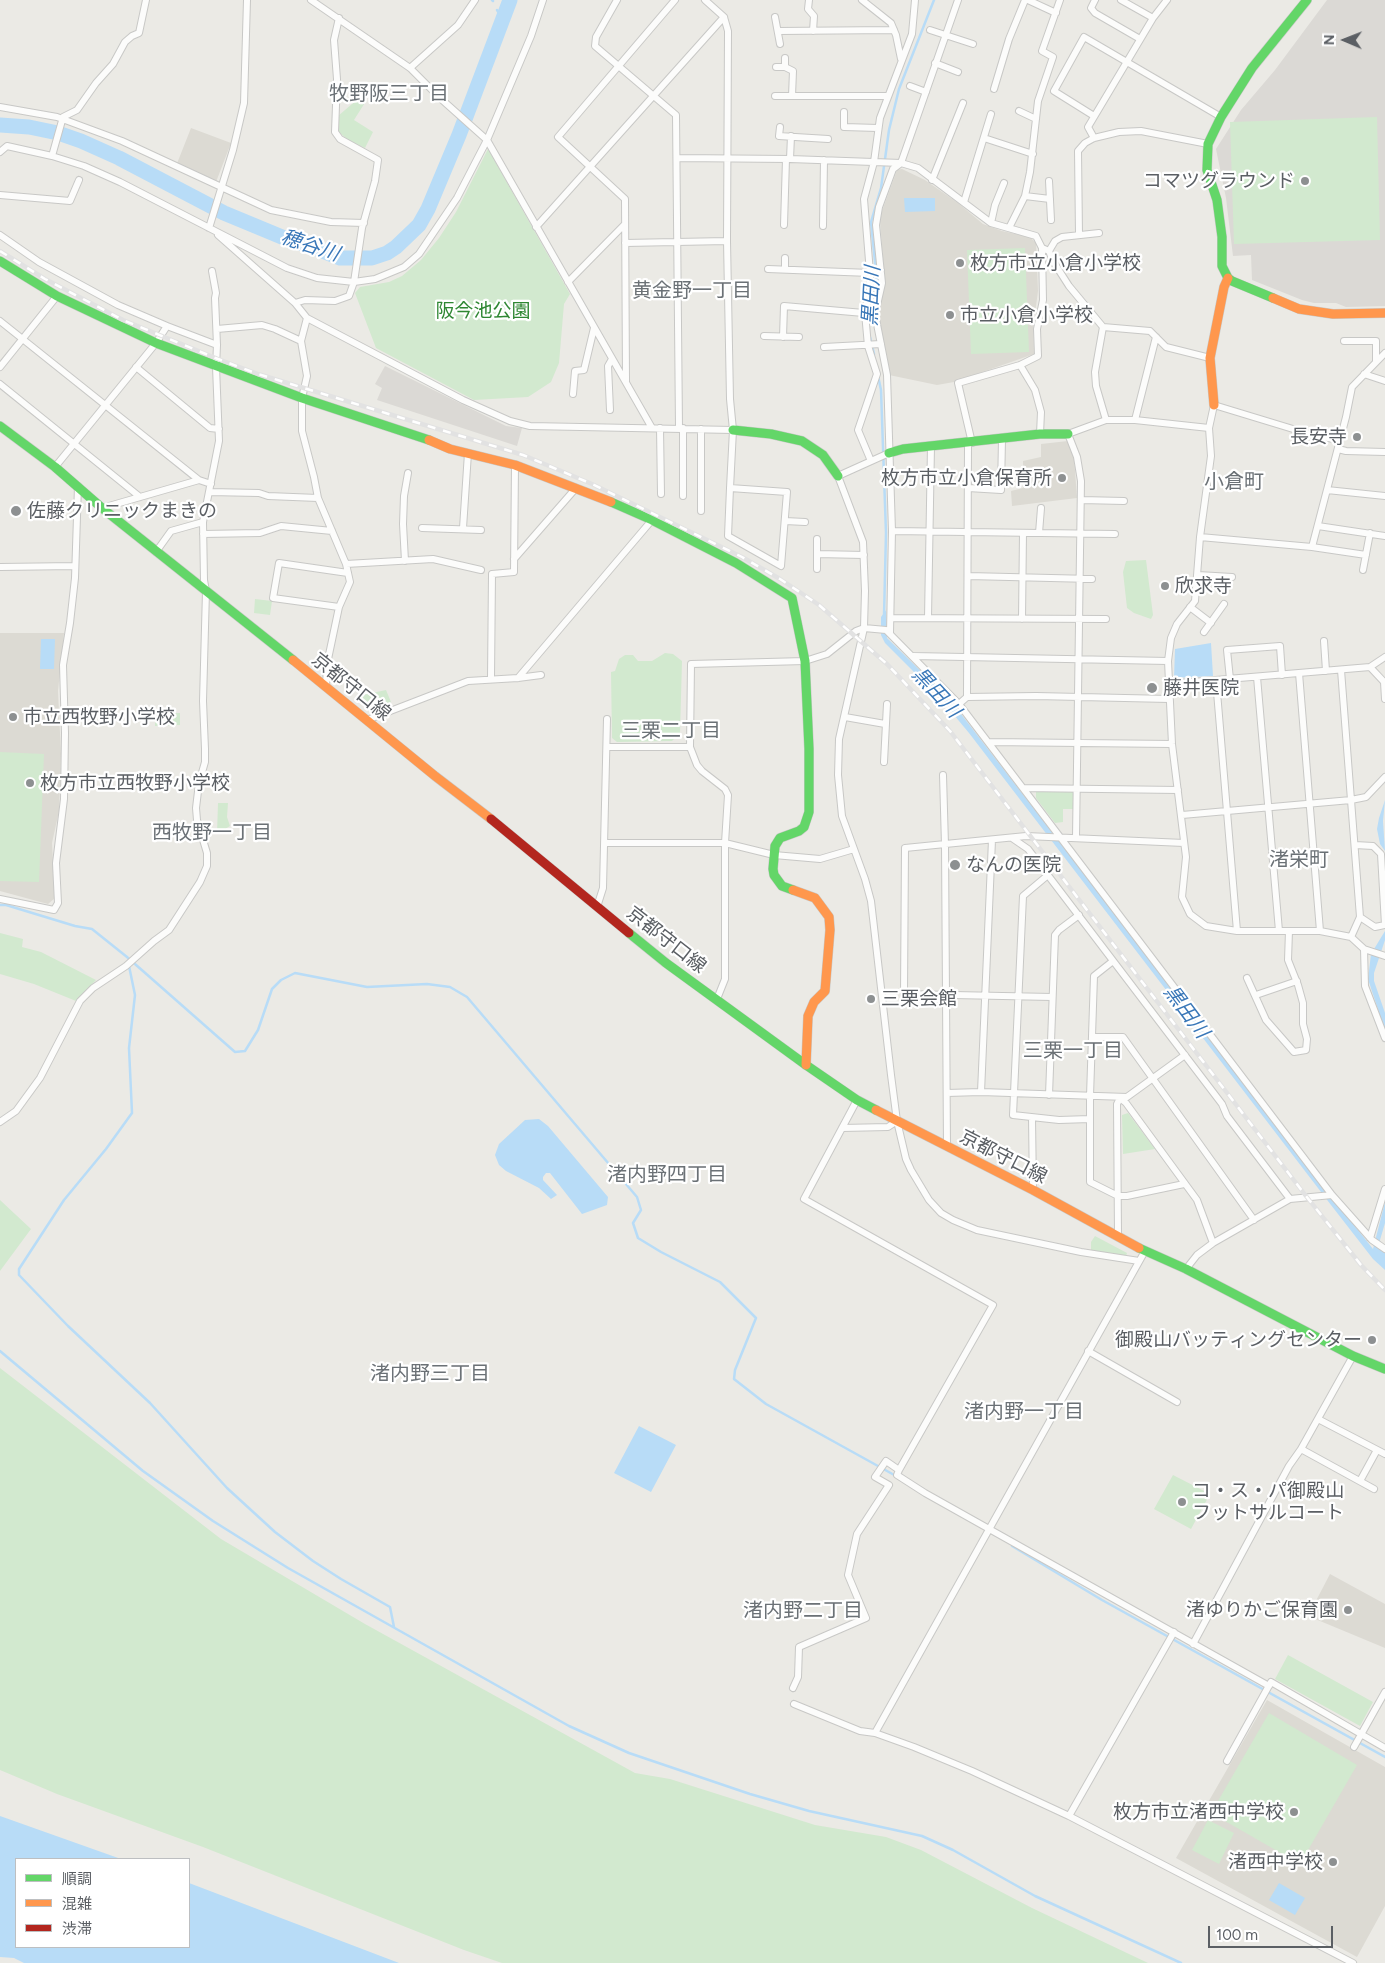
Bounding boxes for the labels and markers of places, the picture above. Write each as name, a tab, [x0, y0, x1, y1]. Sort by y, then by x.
place label: コマツグラウンド	[1143, 170, 1295, 192]
marker: コマツグラウンド	[1299, 175, 1311, 187]
place label: 枚方市立小倉小学校	[970, 252, 1141, 274]
marker: 枚方市立小倉小学校	[954, 257, 966, 269]
place label: 市立小倉小学校	[960, 304, 1093, 326]
marker: 市立小倉小学校	[944, 309, 956, 321]
place label: 長安寺	[1290, 426, 1347, 448]
marker: 長安寺	[1351, 431, 1363, 443]
place label: 枚方市立小倉保育所	[881, 467, 1052, 489]
marker: 枚方市立小倉保育所	[1056, 472, 1068, 484]
place label: 佐藤クリニックまきの	[27, 500, 217, 522]
marker: 佐藤クリニックまきの	[9, 504, 23, 518]
place label: 欣求寺	[1175, 575, 1232, 597]
marker: 欣求寺	[1159, 580, 1171, 592]
place label: 藤井医院	[1163, 677, 1239, 699]
marker: 藤井医院	[1145, 681, 1159, 695]
place label: 市立西牧野小学校	[23, 706, 175, 728]
marker: 市立西牧野小学校	[7, 711, 19, 723]
place label: 枚方市立西牧野小学校	[40, 772, 230, 794]
marker: 枚方市立西牧野小学校	[24, 777, 36, 789]
place label: なんの医院	[966, 854, 1061, 876]
marker: なんの医院	[948, 858, 962, 872]
place label: 三栗会館	[881, 988, 957, 1010]
marker: 三栗会館	[865, 993, 877, 1005]
place label: 御殿山バッティングセンター	[1115, 1329, 1362, 1351]
marker: 御殿山バッティングセンター	[1366, 1334, 1378, 1346]
place label: コ・ス・パ御殿山 フットサルコート	[1192, 1480, 1344, 1524]
marker: コ・ス・パ御殿山 フットサルコート	[1176, 1496, 1188, 1508]
place label: 渚ゆりかご保育園	[1186, 1599, 1338, 1621]
marker: 渚ゆりかご保育園	[1342, 1604, 1354, 1616]
place label: 枚方市立渚西中学校	[1113, 1801, 1284, 1823]
marker: 枚方市立渚西中学校	[1288, 1806, 1300, 1818]
place label: 渚西中学校	[1228, 1851, 1323, 1873]
marker: 渚西中学校	[1327, 1856, 1339, 1868]

